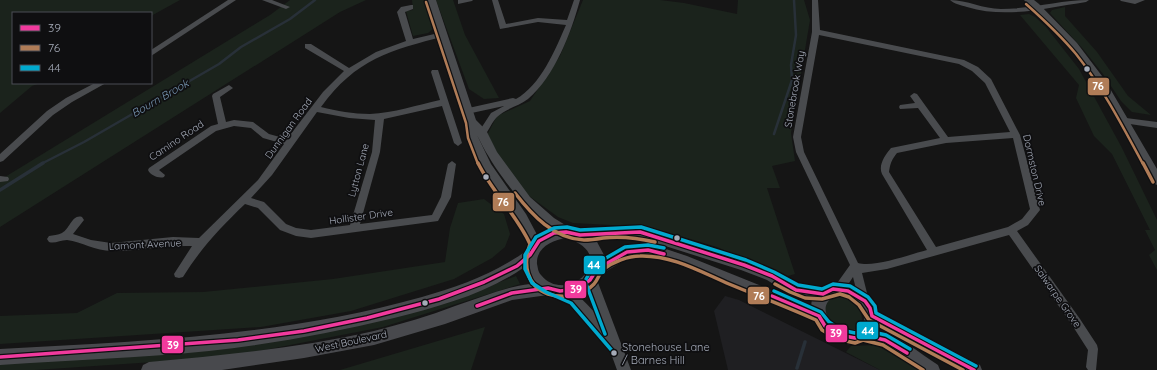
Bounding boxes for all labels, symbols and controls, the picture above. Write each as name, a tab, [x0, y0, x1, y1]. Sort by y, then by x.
legend	[12, 12, 152, 84]
text: 39	[48, 20, 61, 35]
text: 76	[48, 40, 61, 55]
street label: Stonebrook Way	[781, 50, 808, 128]
text: 44	[48, 60, 61, 75]
unlabelled marker	[1082, 64, 1092, 74]
water label: Bourn Brook	[129, 75, 192, 120]
line badge: 76	[1087, 77, 1110, 96]
text: 76	[1092, 79, 1104, 93]
street label: Dunnigan Road	[262, 95, 315, 161]
street label: Camino Road	[146, 117, 206, 163]
street label: Dormston Drive	[1020, 133, 1049, 207]
street label: Lytton Lane	[345, 142, 372, 198]
unlabelled marker	[481, 172, 491, 182]
line badge: 76	[492, 192, 515, 212]
text: 76	[497, 195, 509, 209]
street label: Hollister Drive	[328, 206, 394, 227]
unlabelled marker	[672, 233, 682, 243]
street label: Lamont Avenue	[108, 236, 182, 253]
line badge: 44	[583, 255, 606, 275]
text: 44	[588, 258, 601, 272]
street label: Salwarpe Grove	[1031, 263, 1084, 330]
line badge: 39	[564, 280, 587, 299]
text: 39	[570, 282, 582, 296]
line badge: 76	[747, 286, 770, 305]
text: 76	[753, 289, 765, 303]
unlabelled marker	[420, 298, 430, 308]
line badge: 44	[856, 321, 879, 340]
line badge: 39	[825, 324, 848, 343]
text: 44	[862, 324, 875, 338]
text: 39	[830, 326, 842, 340]
street label: West Boulevard	[314, 328, 388, 355]
line badge: 39	[161, 335, 184, 354]
text: 39	[167, 338, 179, 352]
place label: Stonehouse Lane / Barnes Hill	[622, 340, 710, 367]
marker: Stonehouse Lane / Barnes Hill	[609, 348, 619, 358]

